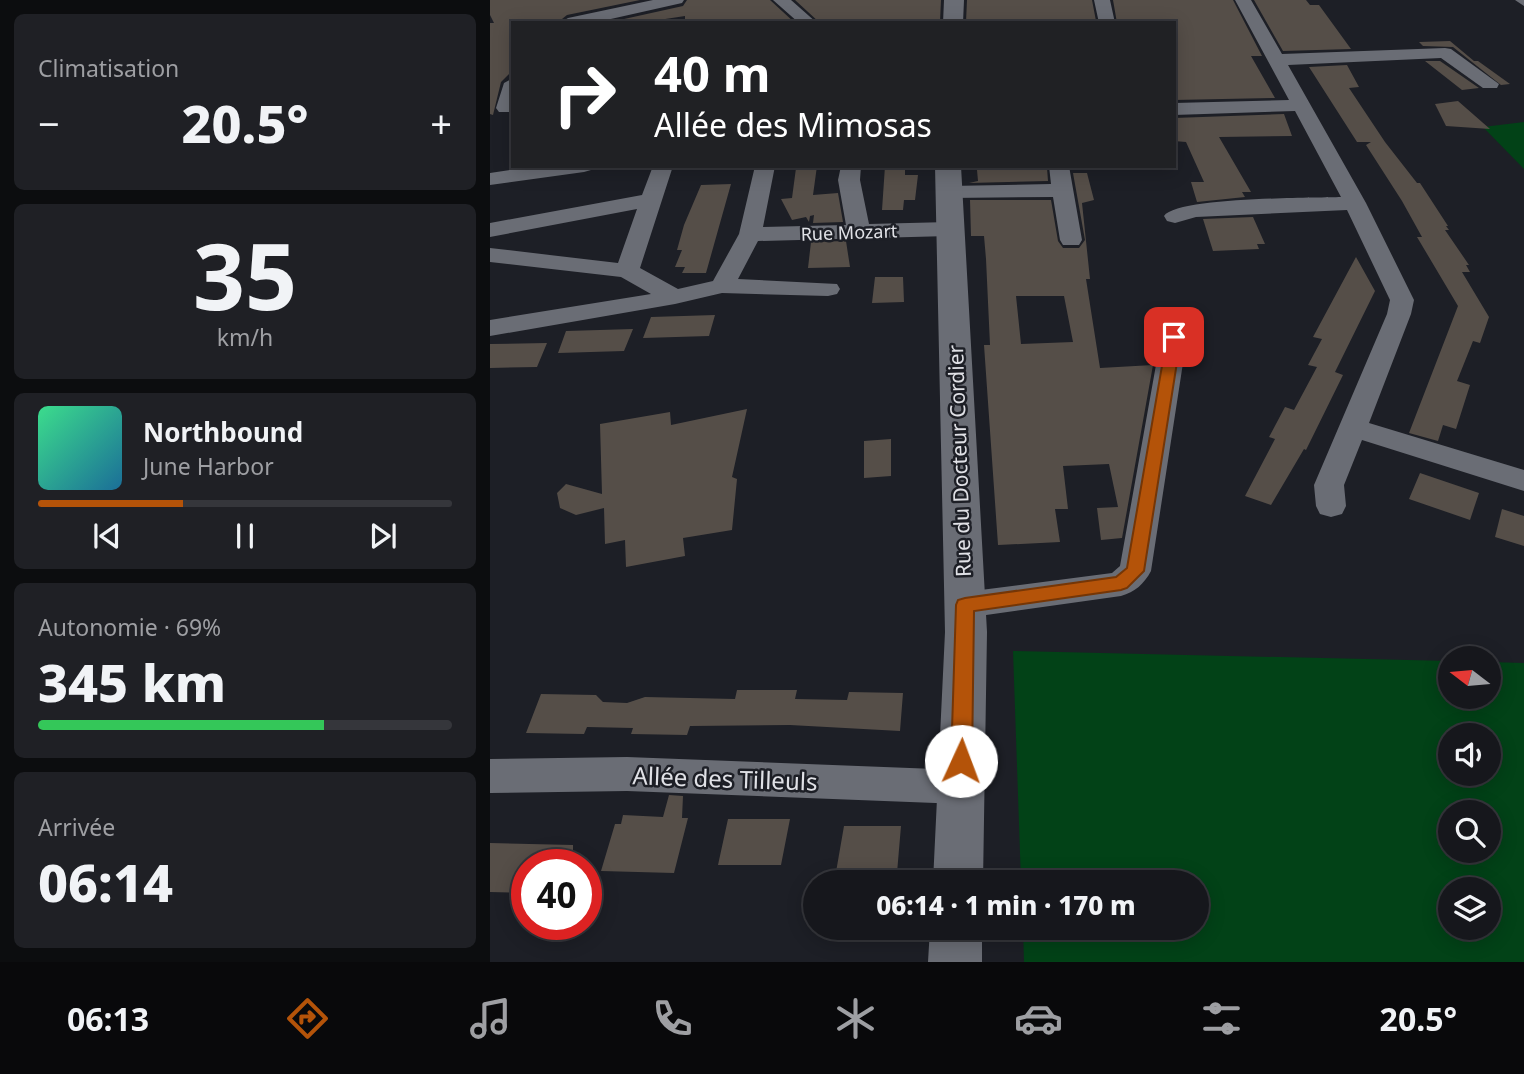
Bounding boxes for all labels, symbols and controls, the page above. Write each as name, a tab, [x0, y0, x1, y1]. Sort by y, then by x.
text: 40 m	[654, 40, 771, 106]
icon: right	[539, 49, 630, 140]
text: Climatisation	[38, 52, 179, 84]
text: 20.5°	[182, 87, 308, 158]
text: −	[38, 97, 60, 149]
text: +	[430, 97, 452, 149]
text: Allée des Mimosas	[654, 103, 932, 146]
text: 35	[193, 213, 297, 337]
street label: Rue Mozart	[800, 218, 898, 246]
pin	[1144, 307, 1204, 367]
icon: arrive	[1155, 318, 1193, 356]
text: km/h	[217, 321, 273, 353]
street label: Rue du Docteur Cordier	[941, 344, 977, 578]
text: Northbound	[143, 414, 303, 450]
text: June Harbor	[143, 450, 274, 482]
icon: previous	[88, 517, 126, 555]
icon: pause	[226, 517, 264, 555]
icon: next	[364, 517, 402, 555]
text: Autonomie · 69%	[38, 611, 221, 643]
text: 345 km	[38, 646, 226, 717]
north arrow	[1438, 646, 1502, 709]
map controls	[1438, 646, 1501, 940]
button: sound	[1438, 723, 1501, 786]
position arrow	[924, 724, 998, 798]
street label: Allée des Tilleuls	[632, 758, 818, 798]
button: search	[1438, 800, 1501, 863]
text: Arrivée	[38, 811, 115, 843]
text: 06:14	[38, 846, 173, 917]
speed limit sign: 40	[511, 849, 602, 940]
button: layers	[1438, 877, 1501, 940]
text: 06:14 · 1 min · 170 m	[876, 887, 1136, 923]
icon: directions	[283, 994, 332, 1043]
icon: music	[466, 994, 515, 1043]
icon: phone	[648, 994, 697, 1043]
icon: climate	[831, 994, 880, 1043]
icon: car	[1014, 994, 1063, 1043]
icon: filters	[1197, 994, 1246, 1043]
text: 06:13	[67, 997, 149, 1040]
text: 20.5°	[1380, 997, 1457, 1040]

